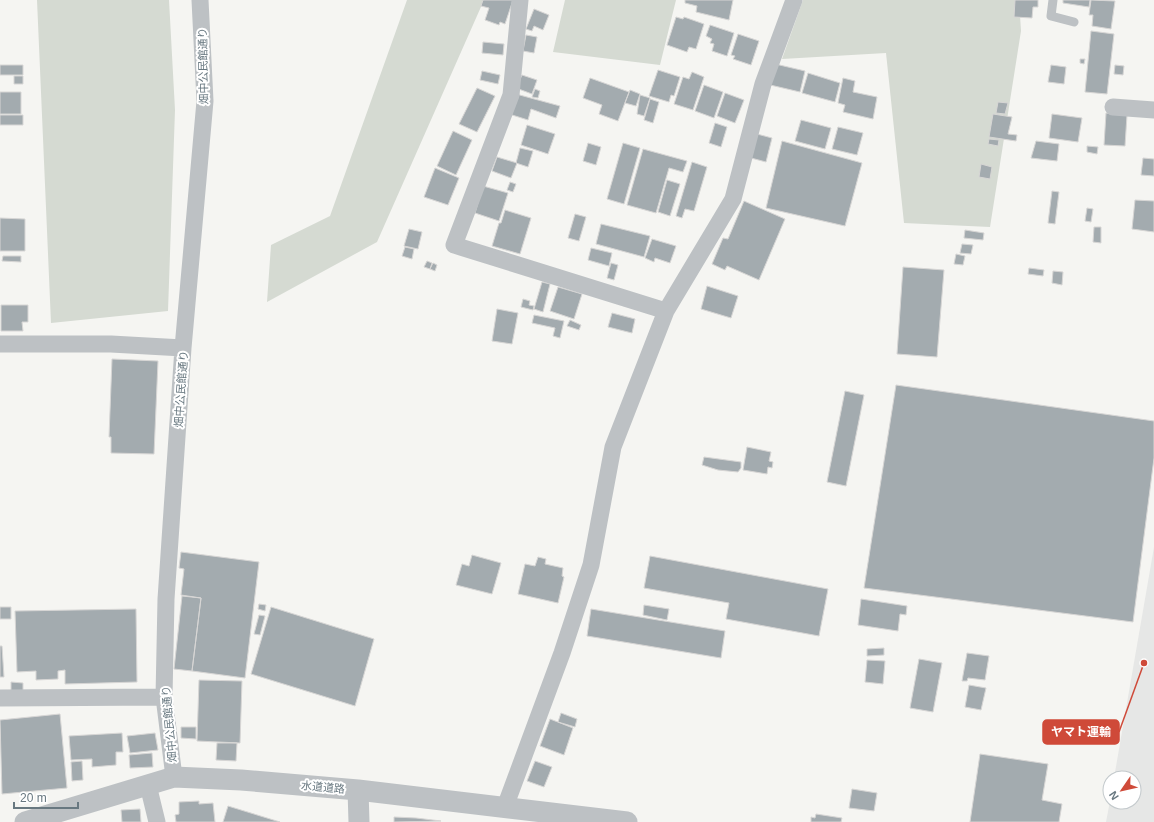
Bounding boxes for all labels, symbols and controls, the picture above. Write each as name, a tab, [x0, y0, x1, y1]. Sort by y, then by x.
street label: 畑中公民館通り	[196, 27, 210, 105]
street label: 畑中公民館通り	[172, 350, 190, 428]
street label: 畑中公民館通り	[160, 685, 178, 763]
callout: ヤマト運輸	[1043, 720, 1119, 744]
text: ヤマト運輸	[1051, 725, 1111, 739]
north arrow	[1102, 770, 1142, 810]
street label: 水道道路	[301, 779, 345, 795]
scale bar	[14, 784, 78, 810]
text: N	[1106, 789, 1121, 802]
text: 20 m	[20, 791, 47, 805]

